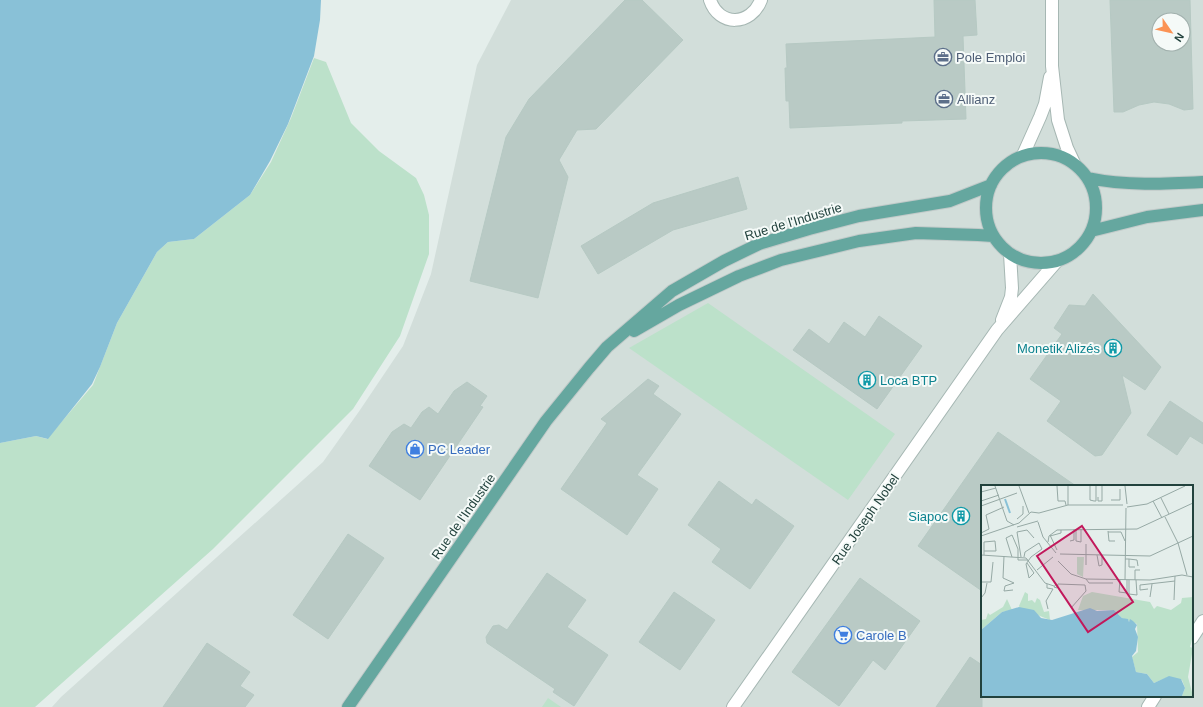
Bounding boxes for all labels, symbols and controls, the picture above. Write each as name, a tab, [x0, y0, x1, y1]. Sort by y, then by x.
north arrow	[1151, 12, 1191, 52]
text: N	[1172, 31, 1186, 44]
office icon: Pole Emploi	[933, 47, 953, 67]
place label: Pole Emploi	[956, 50, 1025, 65]
office icon: Allianz	[934, 89, 954, 109]
place label: Allianz	[957, 92, 995, 107]
street label: Rue de l'Industrie	[743, 200, 844, 243]
building icon: Monetik Alizés	[1103, 338, 1123, 358]
place label: Monetik Alizés	[1017, 341, 1100, 356]
building icon: Loca BTP	[857, 370, 877, 390]
place label: Loca BTP	[880, 373, 937, 388]
shop icon: PC Leader	[405, 439, 425, 459]
place label: PC Leader	[428, 442, 491, 457]
street label: Rue de l'Industrie	[428, 471, 498, 562]
street label: Rue Joseph Nobel	[829, 471, 902, 567]
inset map	[981, 485, 1193, 697]
building icon: Siapoc	[951, 506, 971, 526]
place label: Siapoc	[908, 509, 948, 524]
supermarket icon: Carole B	[833, 625, 853, 645]
place label: Carole B	[856, 628, 907, 643]

